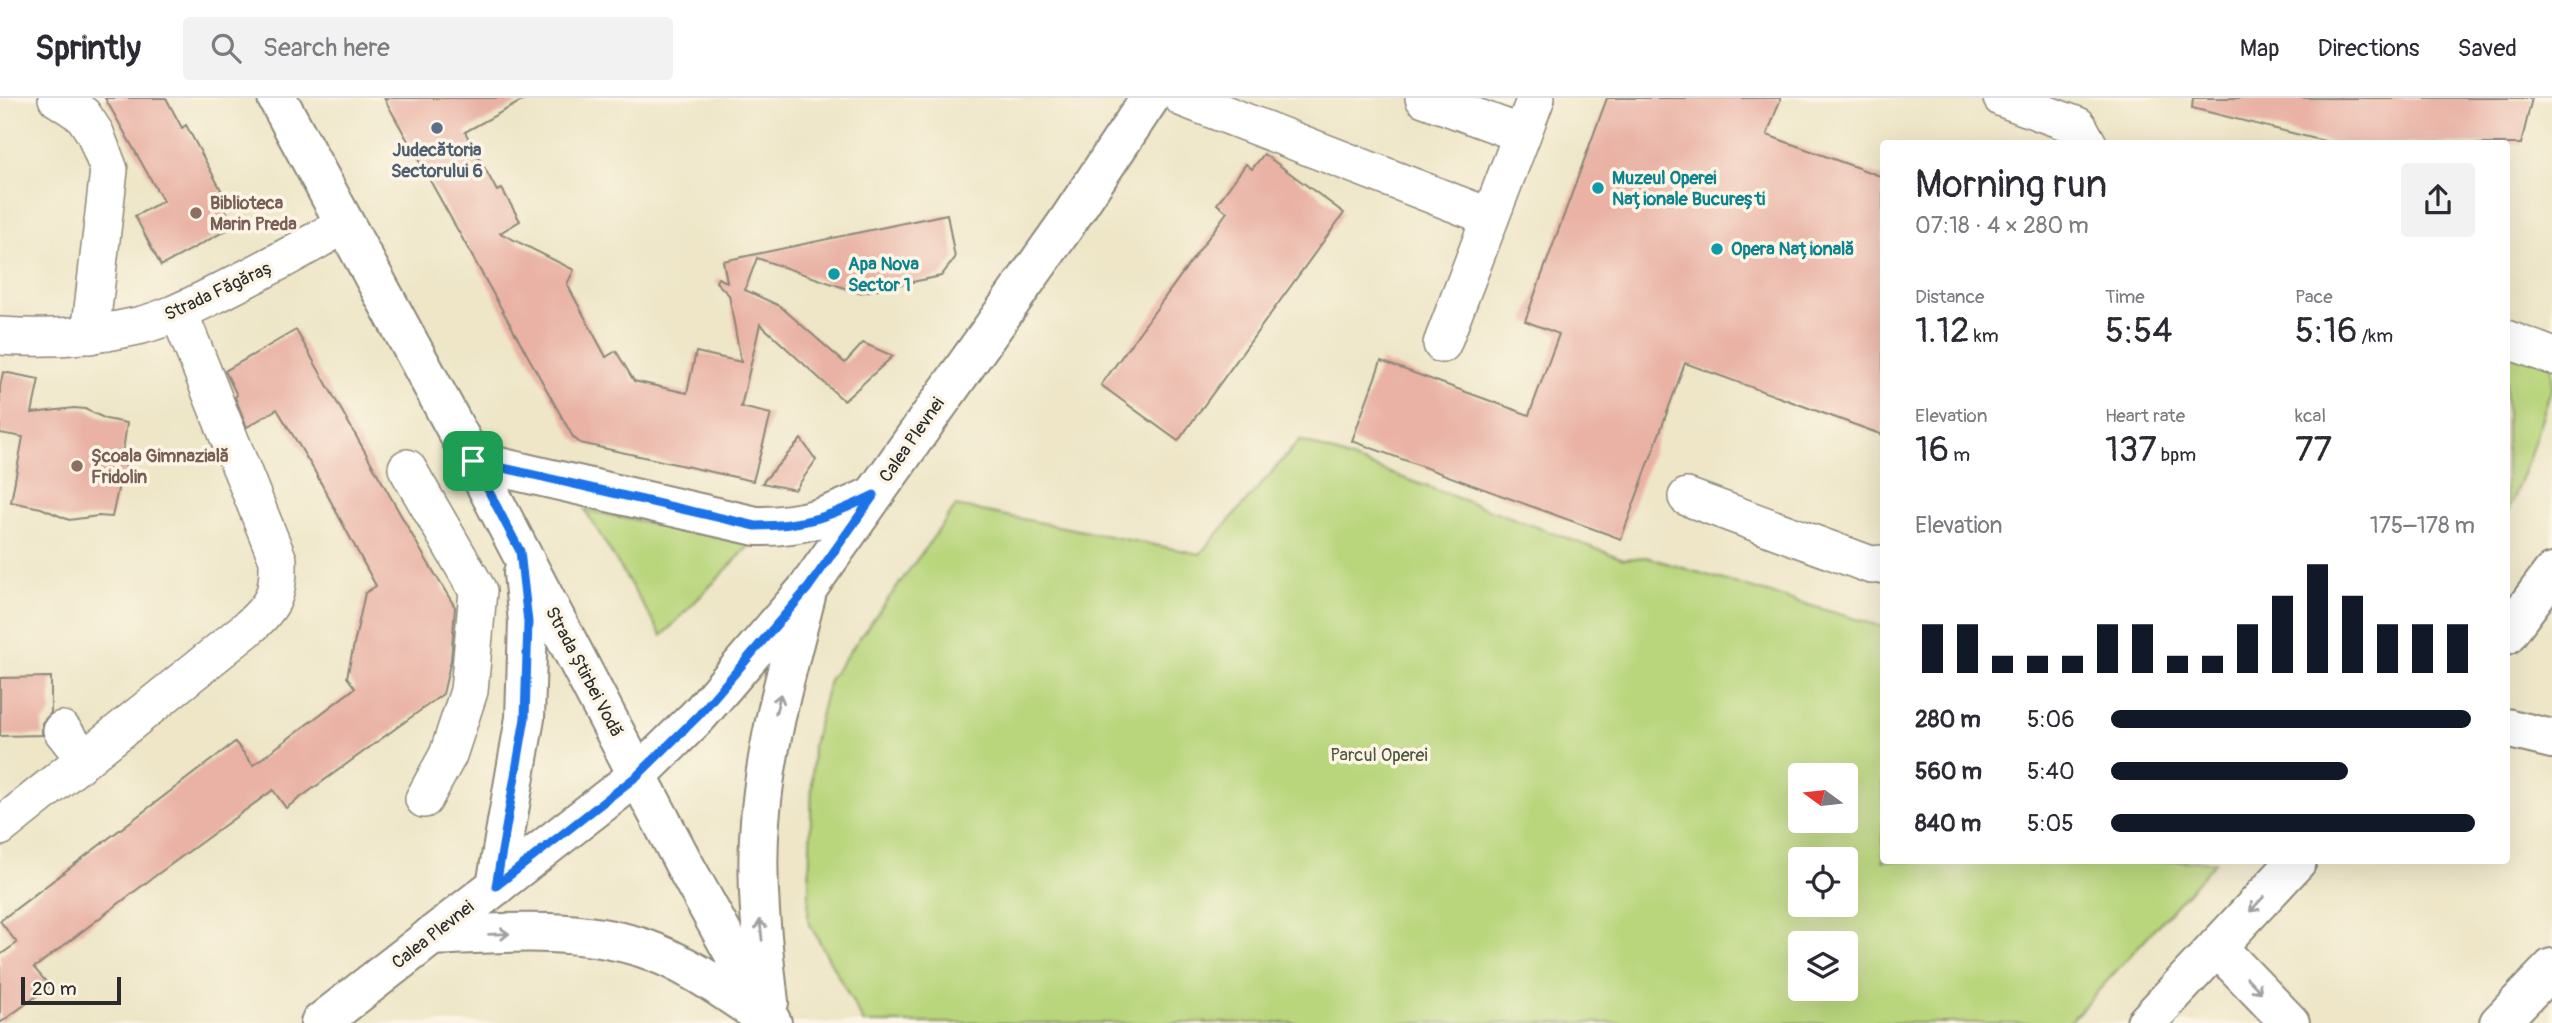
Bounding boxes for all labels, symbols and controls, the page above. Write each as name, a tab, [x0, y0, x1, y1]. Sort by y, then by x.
search box	[183, 17, 673, 80]
text: Sprintly	[35, 28, 141, 69]
icon: search	[207, 29, 245, 67]
text: Search here	[263, 32, 390, 64]
text: Map	[2240, 34, 2280, 63]
text: Directions	[2318, 34, 2419, 63]
text: Saved	[2457, 34, 2517, 63]
marker: Judecătoria Sectorului 6	[429, 120, 445, 136]
place label: Judecătoria Sectorului 6	[391, 139, 483, 183]
text: Morning run	[1915, 161, 2107, 209]
button: share	[2401, 163, 2475, 237]
place label: Muzeul Operei Naționale București	[1612, 167, 1765, 211]
marker: Muzeul Operei Naționale București	[1590, 180, 1606, 196]
place label: Biblioteca Marin Preda	[210, 192, 297, 236]
marker: Biblioteca Marin Preda	[188, 205, 204, 221]
text: 07:18 · 4 × 280 m	[1915, 211, 2089, 240]
place label: Opera Națională	[1731, 238, 1855, 261]
marker: Opera Națională	[1709, 241, 1725, 257]
place label: Apa Nova Sector 1	[848, 253, 919, 297]
street label: Strada Făgăraș	[161, 256, 277, 326]
marker: Apa Nova Sector 1	[826, 266, 842, 282]
text: Distance	[1915, 285, 1984, 309]
text: Time	[2105, 285, 2145, 309]
text: Pace	[2295, 285, 2333, 309]
text: 1.12	[1915, 309, 1970, 353]
text: 5:54	[2105, 309, 2173, 353]
text: 5:16	[2295, 309, 2357, 353]
text: km	[1970, 324, 1999, 348]
text: /km	[2357, 324, 2393, 348]
street label: Calea Plevnei	[874, 393, 950, 487]
text: Elevation	[1915, 404, 1987, 428]
text: Heart rate	[2105, 404, 2185, 428]
text: kcal	[2295, 404, 2326, 428]
text: 16	[1915, 428, 1949, 472]
text: 137	[2105, 428, 2157, 472]
text: 77	[2295, 428, 2332, 472]
pin	[443, 431, 503, 491]
icon: arrive	[454, 442, 492, 480]
text: m	[1949, 443, 1970, 467]
text: bpm	[2157, 443, 2196, 467]
place label: Școala Gimnazială Fridolin	[91, 445, 229, 489]
marker: Școala Gimnazială Fridolin	[69, 458, 85, 474]
text: Elevation	[1915, 511, 2003, 540]
text: 175–178 m	[2370, 511, 2475, 540]
street label: Strada Știrbei Vodă	[540, 603, 628, 741]
one-way arrow	[772, 693, 785, 716]
text: 280 m	[1915, 705, 1981, 734]
text: 5:06	[2027, 705, 2075, 734]
park label: Parcul Operei	[1330, 744, 1428, 767]
text: 560 m	[1915, 757, 1982, 786]
text: 5:40	[2027, 757, 2075, 786]
north arrow	[1788, 763, 1858, 833]
map controls	[1788, 763, 1858, 1001]
text: 840 m	[1915, 809, 1981, 838]
text: 5:05	[2027, 809, 2074, 838]
button: locate	[1788, 847, 1858, 917]
one-way arrow	[2248, 895, 2265, 912]
street label: Calea Plevnei	[387, 896, 479, 974]
one-way arrow	[754, 919, 767, 941]
one-way arrow	[488, 927, 511, 940]
button: layers	[1788, 931, 1858, 1001]
scale bar	[21, 974, 121, 1006]
one-way arrow	[2245, 976, 2262, 993]
text: 20 m	[32, 977, 77, 1001]

